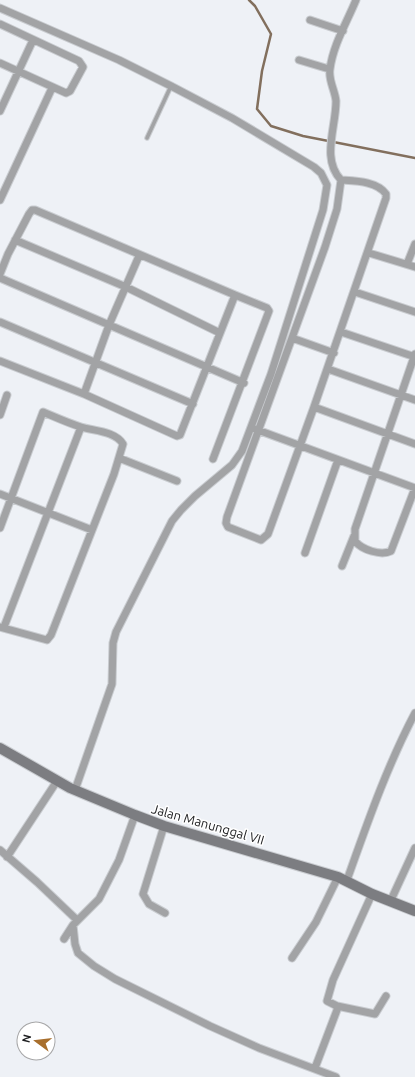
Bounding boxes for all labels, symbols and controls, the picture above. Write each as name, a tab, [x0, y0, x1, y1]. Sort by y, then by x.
street label: Jalan Manunggal VII	[150, 801, 266, 847]
north arrow	[16, 1021, 56, 1061]
text: N	[19, 1033, 33, 1044]

